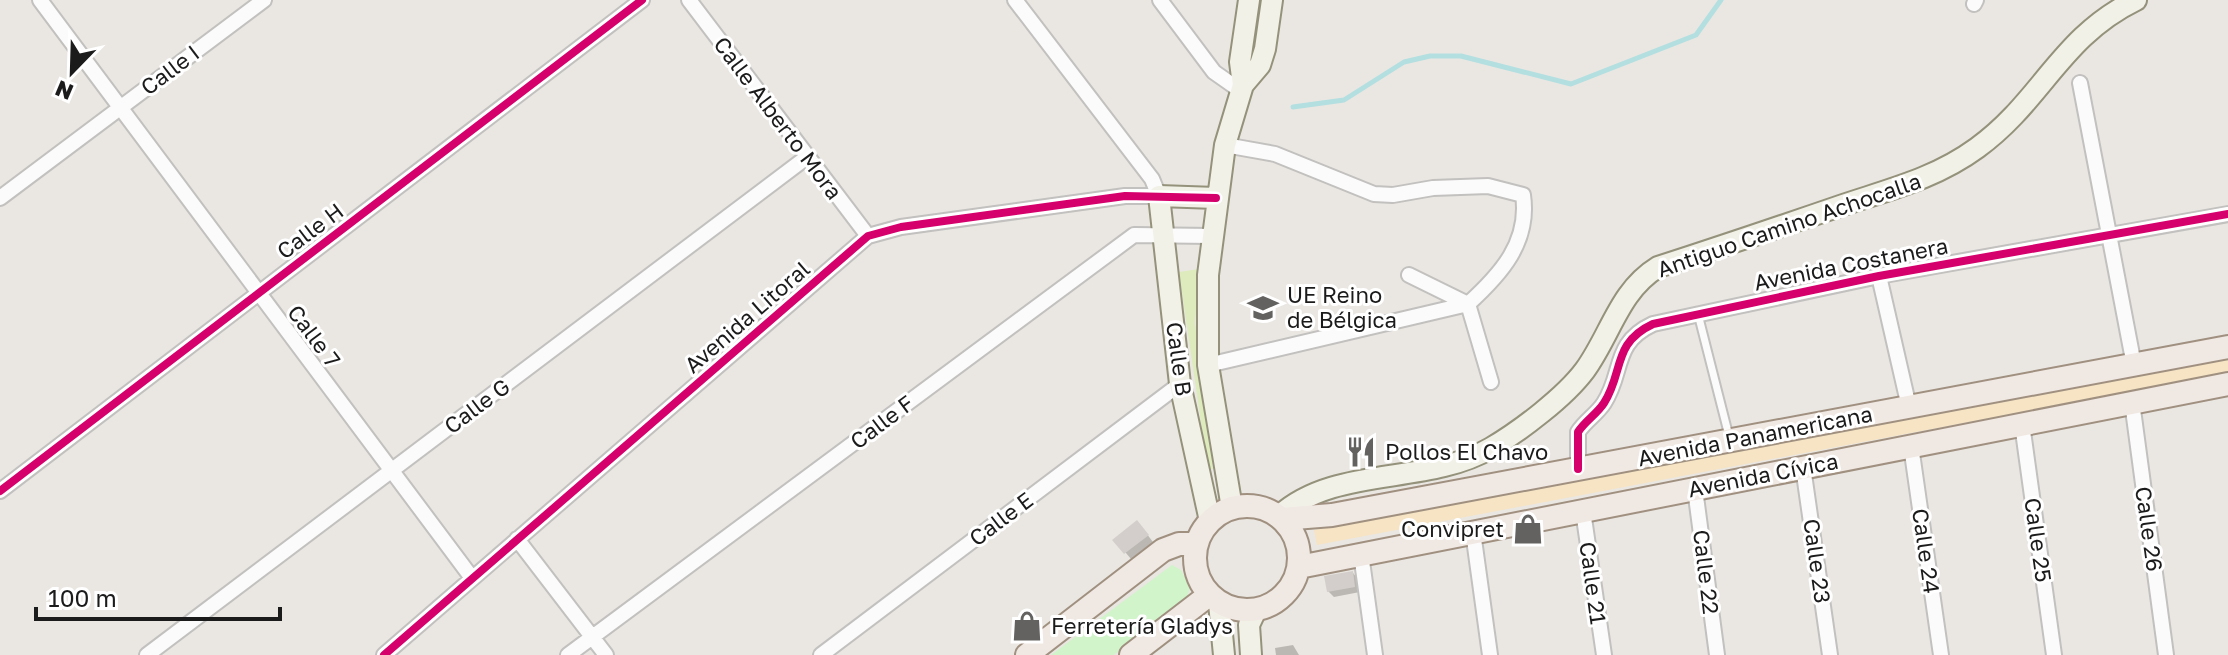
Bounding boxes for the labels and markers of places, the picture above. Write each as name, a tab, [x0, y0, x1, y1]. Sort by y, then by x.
place label: UE Reino de Bélgica	[1287, 281, 1397, 333]
school or university icon: UE Reino de Bélgica	[1246, 291, 1280, 325]
restaurant icon: Pollos El Chavo	[1344, 435, 1378, 469]
place label: Pollos El Chavo	[1385, 438, 1548, 465]
shop icon: Convipret	[1511, 512, 1545, 546]
place label: Convipret	[1401, 515, 1504, 542]
shop icon: Ferretería Gladys	[1010, 609, 1044, 643]
place label: Ferretería Gladys	[1051, 612, 1233, 639]

